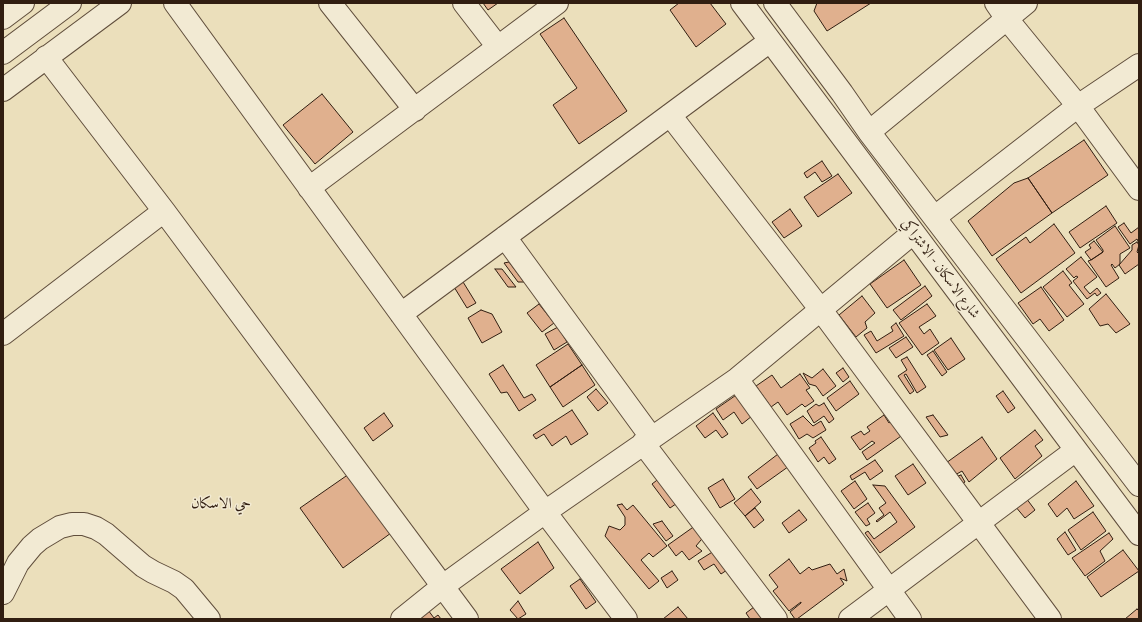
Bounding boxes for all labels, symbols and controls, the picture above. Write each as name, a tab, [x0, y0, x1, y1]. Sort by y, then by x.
street label: شارع الاسكان - الاشتراكي	[897, 216, 983, 322]
district label: حي الاسكان	[191, 495, 251, 513]

